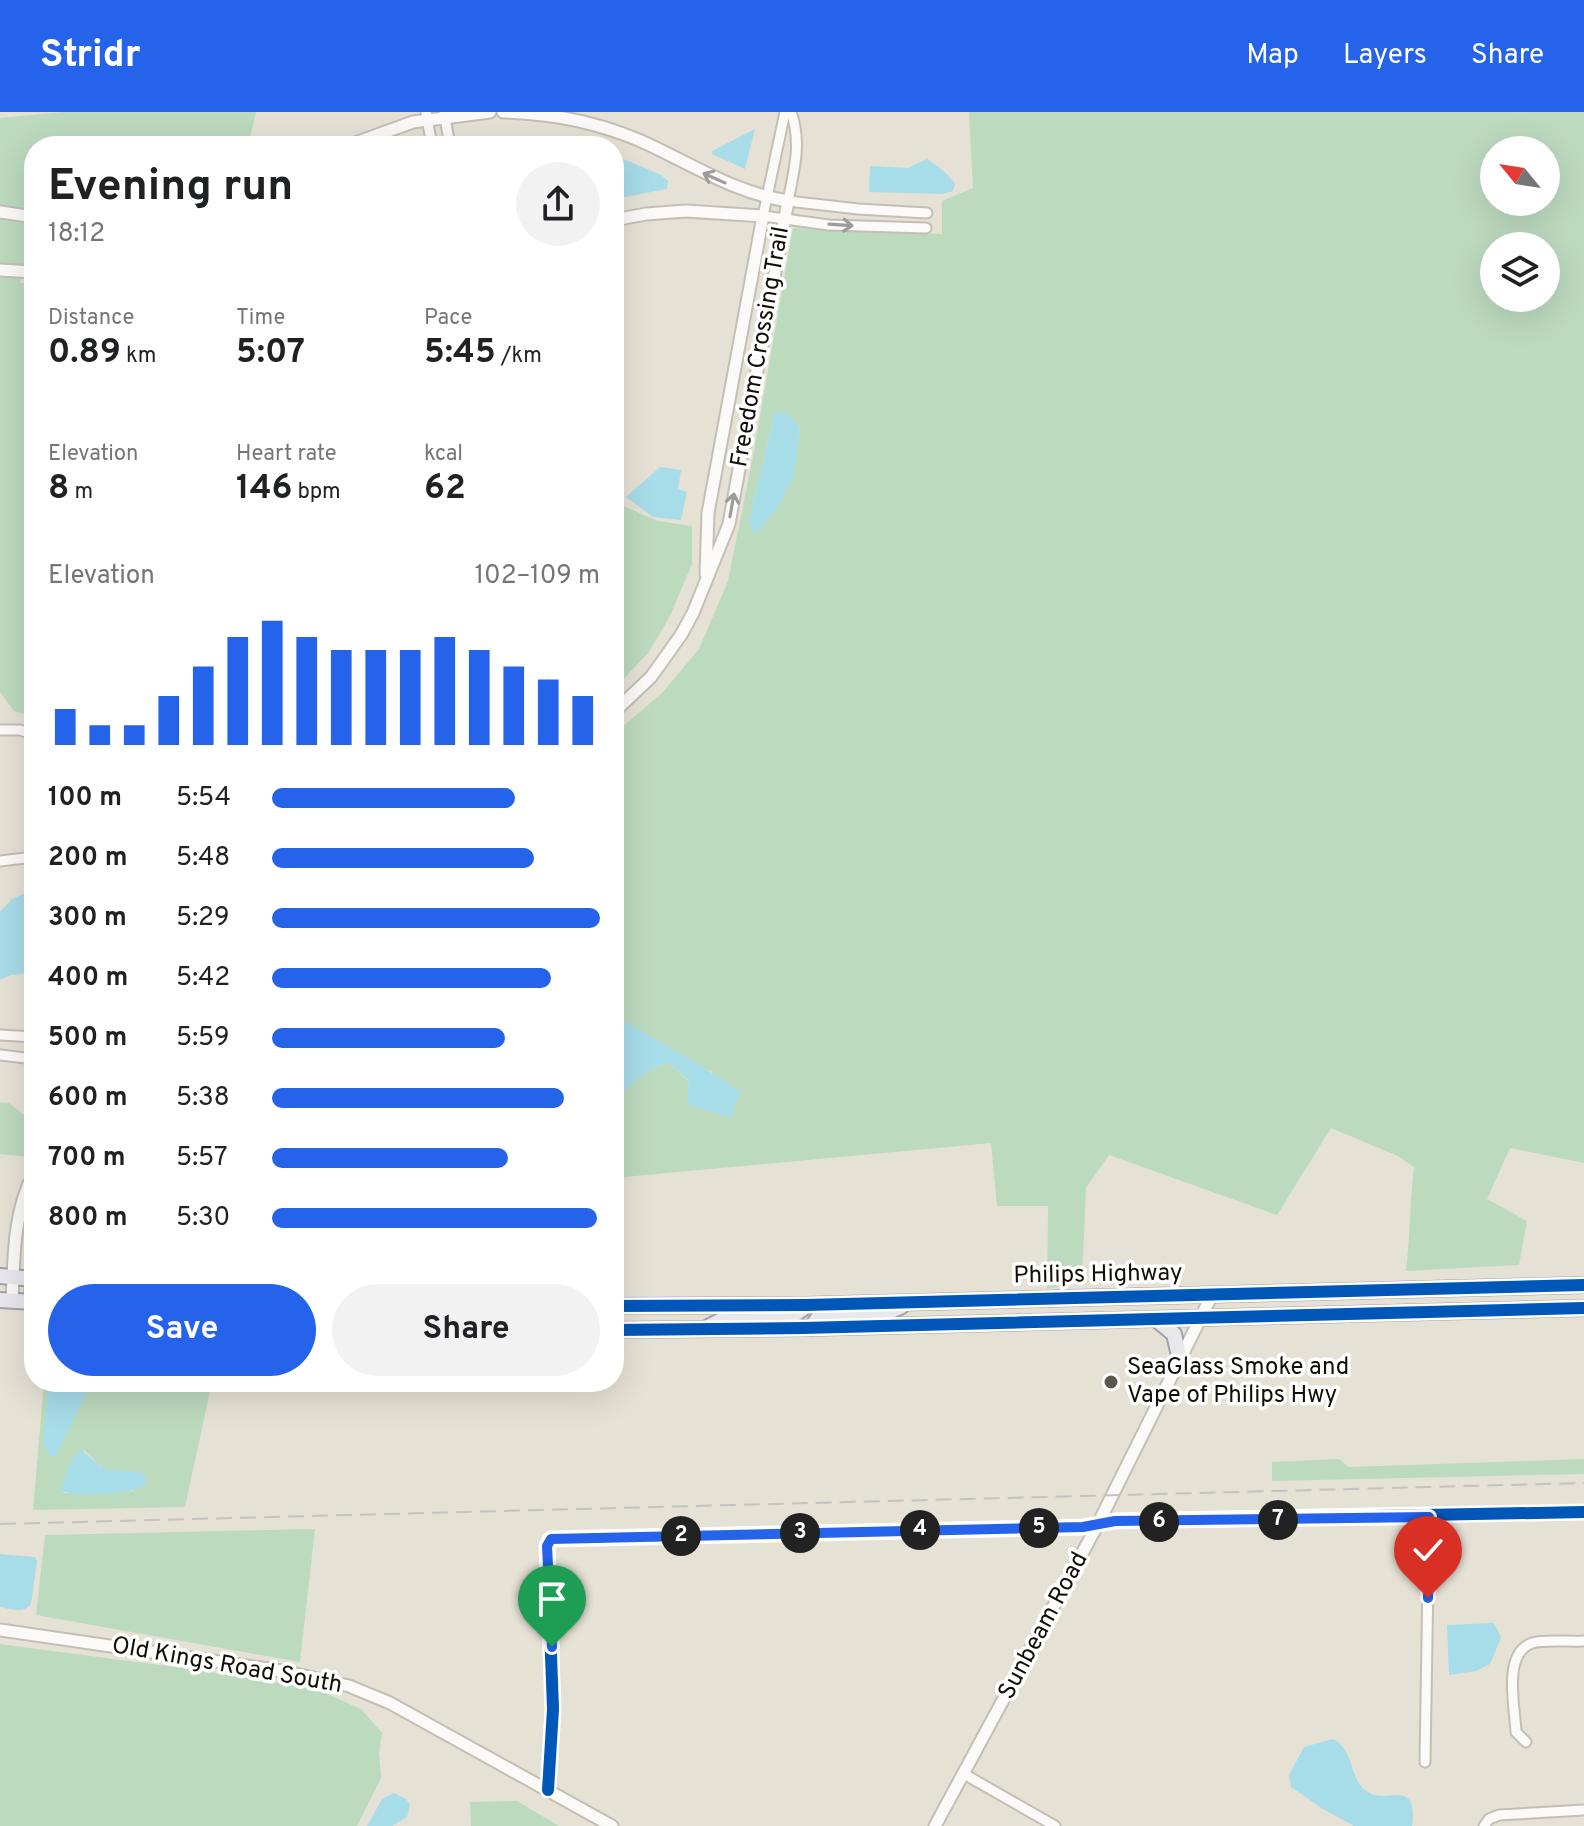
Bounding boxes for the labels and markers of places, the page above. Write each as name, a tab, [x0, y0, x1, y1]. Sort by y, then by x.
place label: SeaGlass Smoke and Vape of Philips Hwy	[1127, 1353, 1349, 1411]
marker: SeaGlass Smoke and Vape of Philips Hwy	[1102, 1373, 1120, 1391]
pin: 7	[1258, 1500, 1298, 1540]
pin: 6	[1139, 1502, 1179, 1542]
pin: 5	[1019, 1508, 1059, 1548]
pin: 4	[900, 1510, 940, 1550]
pin: 3	[780, 1513, 820, 1553]
pin: 2	[661, 1516, 701, 1556]
pin	[1394, 1516, 1462, 1598]
pin	[518, 1565, 586, 1647]

